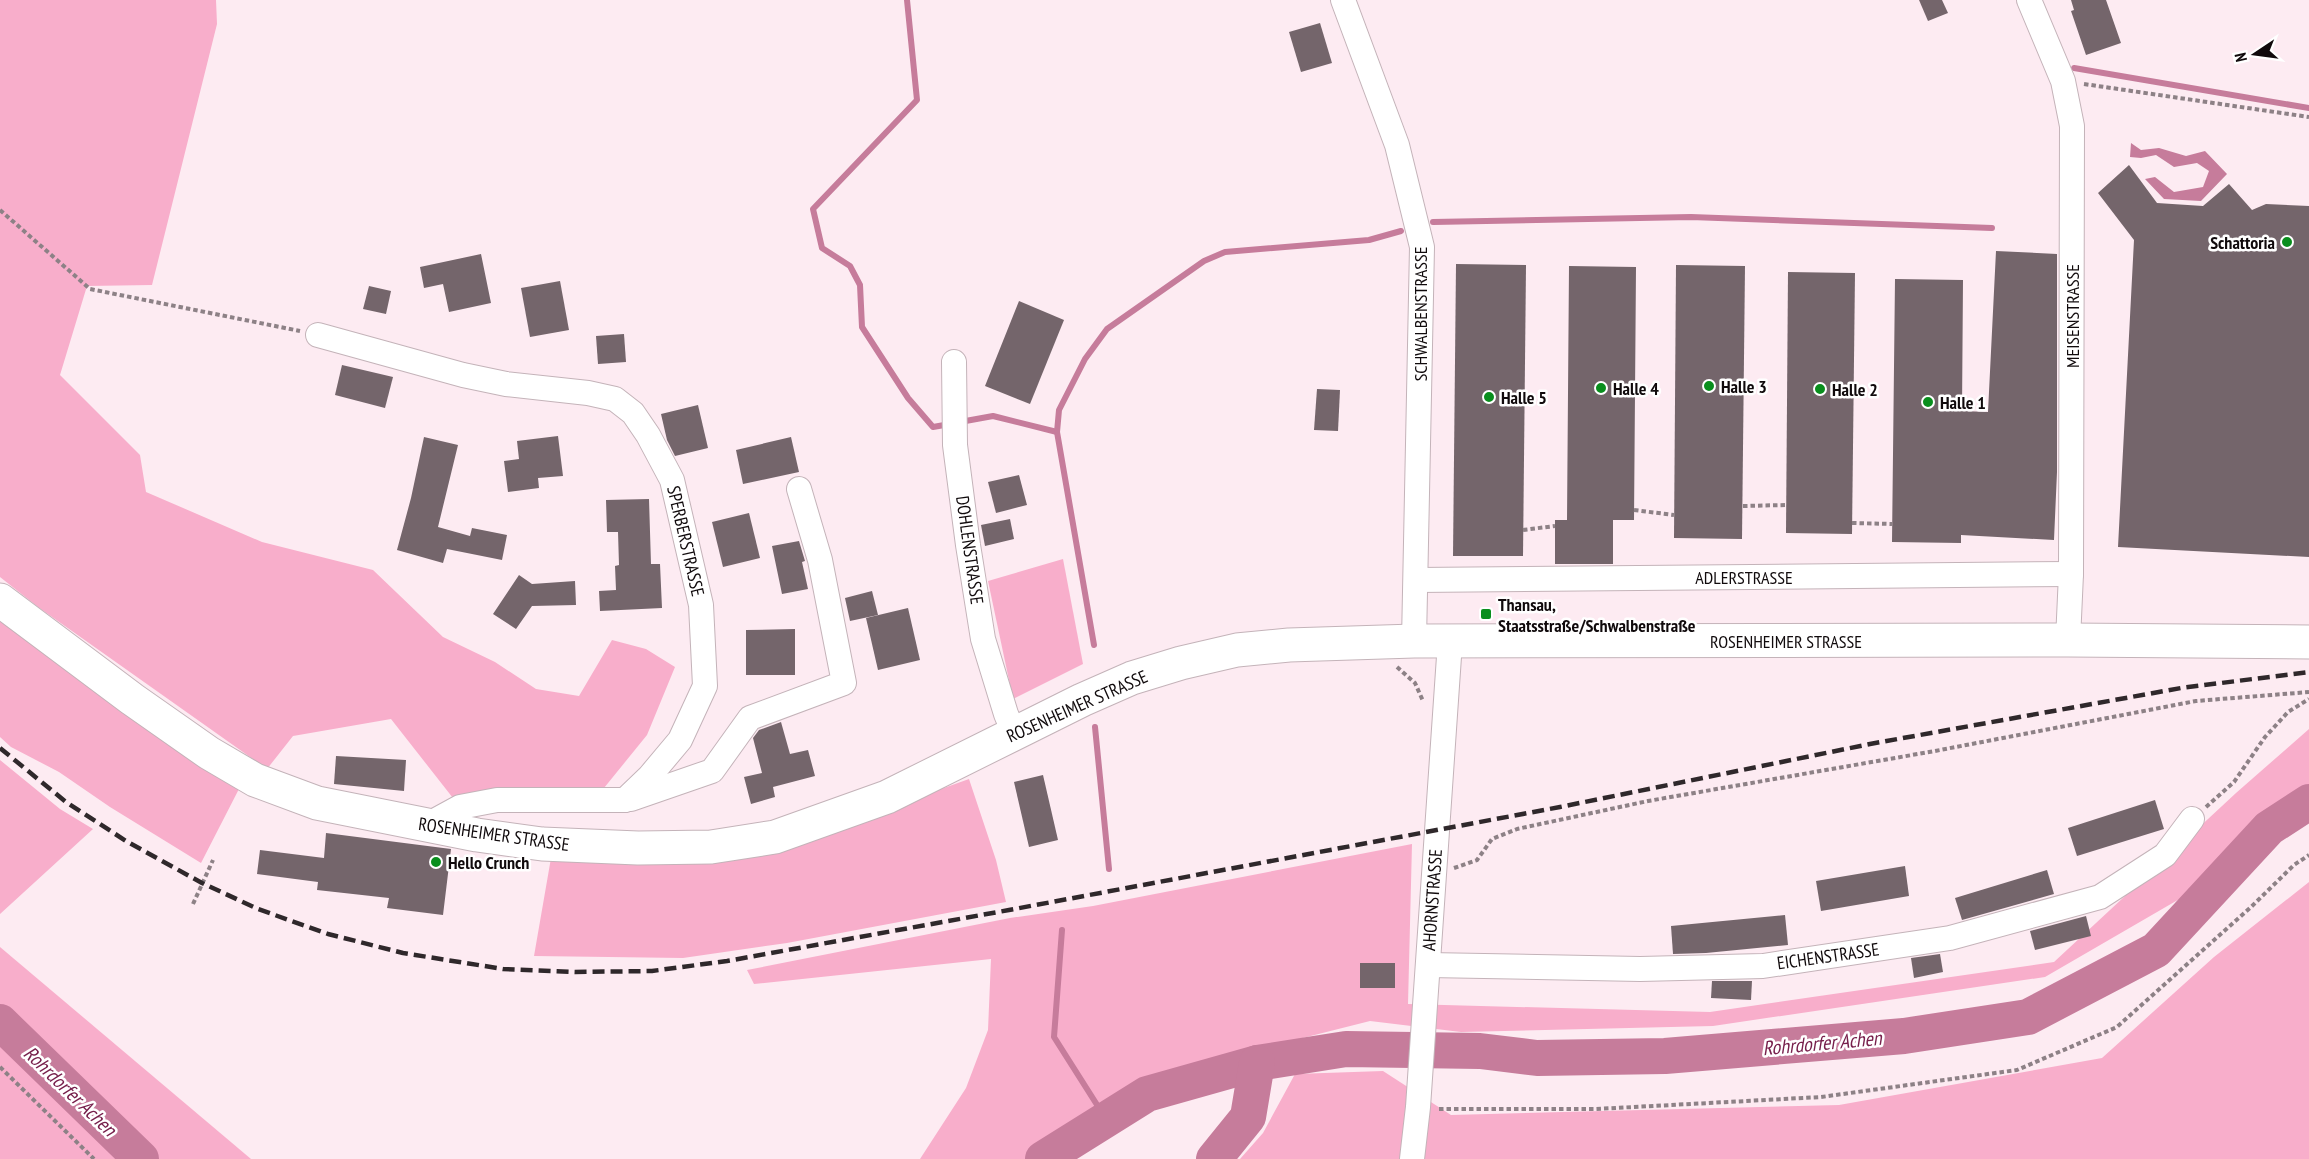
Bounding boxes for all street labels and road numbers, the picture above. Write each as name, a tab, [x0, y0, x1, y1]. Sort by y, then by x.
street label: SCHWALBENSTRASSE	[1409, 247, 1432, 381]
street label: MEISENSTRASSE	[2061, 264, 2084, 368]
street label: SPERBERSTRASSE	[662, 484, 710, 598]
street label: DOHLENSTRASSE	[951, 494, 989, 606]
street label: ADLERSTRASSE	[1695, 566, 1793, 589]
street label: ROSENHEIMER STRASSE	[1710, 630, 1862, 653]
street label: ROSENHEIMER STRASSE	[1003, 665, 1151, 747]
street label: ROSENHEIMER STRASSE	[417, 812, 571, 856]
street label: AHORNSTRASSE	[1417, 848, 1447, 952]
street label: EICHENSTRASSE	[1775, 937, 1881, 975]

